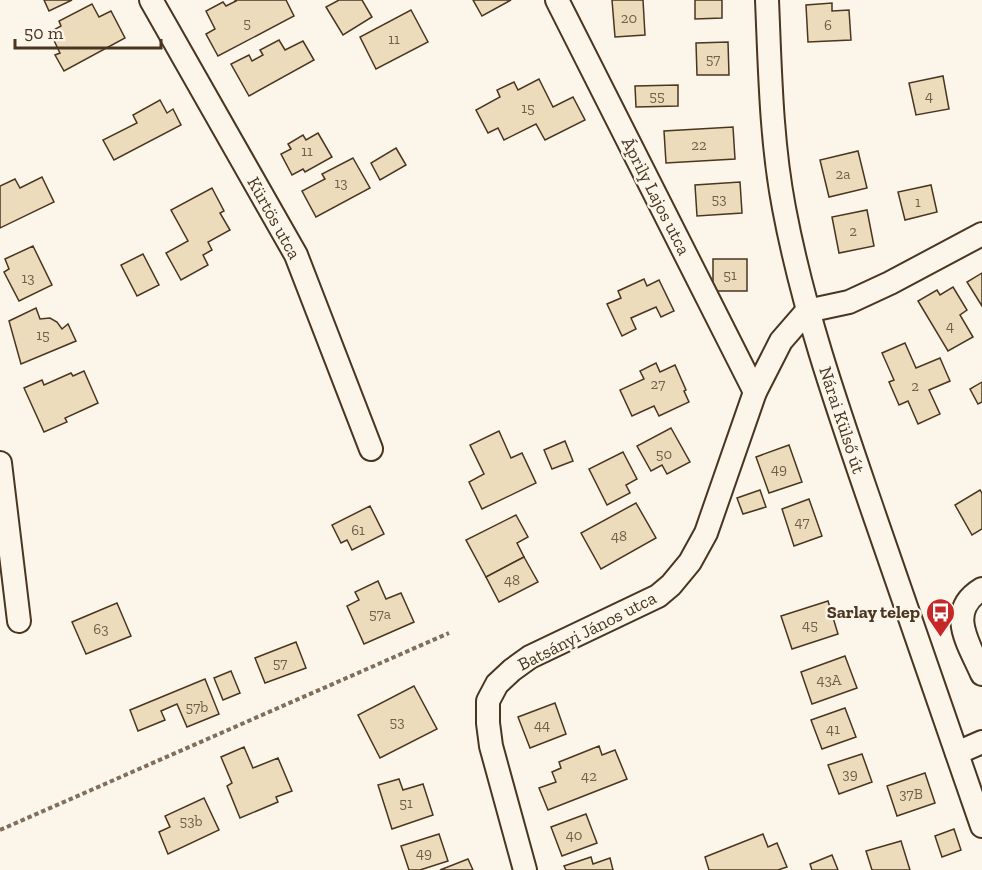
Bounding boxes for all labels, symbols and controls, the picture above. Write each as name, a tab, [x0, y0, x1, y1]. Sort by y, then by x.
house number: 20	[621, 9, 637, 27]
scale bar	[15, 12, 160, 50]
house number: 5	[243, 14, 251, 32]
house number: 6	[824, 16, 832, 34]
text: 50 m	[24, 22, 64, 44]
house number: 11	[388, 30, 400, 48]
house number: 57	[706, 50, 720, 68]
house number: 55	[649, 87, 665, 105]
house number: 4	[925, 87, 933, 105]
house number: 15	[521, 99, 535, 117]
street label: Áprily Lajos utca	[617, 133, 695, 259]
house number: 22	[691, 136, 707, 154]
house number: 11	[301, 142, 313, 160]
house number: 2a	[836, 165, 850, 183]
street label: Kürtös utca	[242, 173, 306, 263]
house number: 13	[334, 174, 348, 192]
house number: 53	[711, 190, 727, 208]
house number: 1	[915, 193, 921, 211]
house number: 2	[849, 222, 857, 240]
house number: 51	[723, 266, 737, 284]
house number: 13	[21, 269, 35, 287]
house number: 4	[946, 317, 954, 335]
house number: 15	[36, 326, 50, 344]
street label: Nárai Külső út	[814, 364, 870, 477]
house number: 27	[651, 375, 665, 393]
house number: 2	[911, 377, 919, 395]
house number: 50	[656, 445, 672, 463]
house number: 49	[771, 460, 787, 478]
house number: 47	[795, 513, 809, 531]
house number: 61	[351, 521, 365, 539]
house number: 48	[611, 527, 627, 545]
house number: 48	[504, 571, 520, 589]
street label: Batsányi János utca	[514, 586, 660, 675]
bus stop icon: Sarlay telep	[925, 596, 957, 638]
place label: Sarlay telep	[827, 601, 920, 623]
house number: 57a	[369, 605, 391, 623]
house number: 45	[802, 616, 818, 634]
house number: 63	[93, 620, 109, 638]
house number: 57	[273, 654, 287, 672]
house number: 43A	[816, 671, 842, 689]
house number: 57b	[186, 698, 208, 716]
house number: 53	[389, 713, 405, 731]
house number: 44	[534, 716, 550, 734]
house number: 41	[826, 720, 840, 738]
house number: 39	[842, 765, 858, 783]
house number: 42	[581, 767, 597, 785]
house number: 37B	[899, 785, 923, 803]
house number: 51	[399, 794, 413, 812]
house number: 53b	[179, 812, 203, 830]
house number: 40	[566, 826, 582, 844]
house number: 49	[416, 844, 432, 862]

